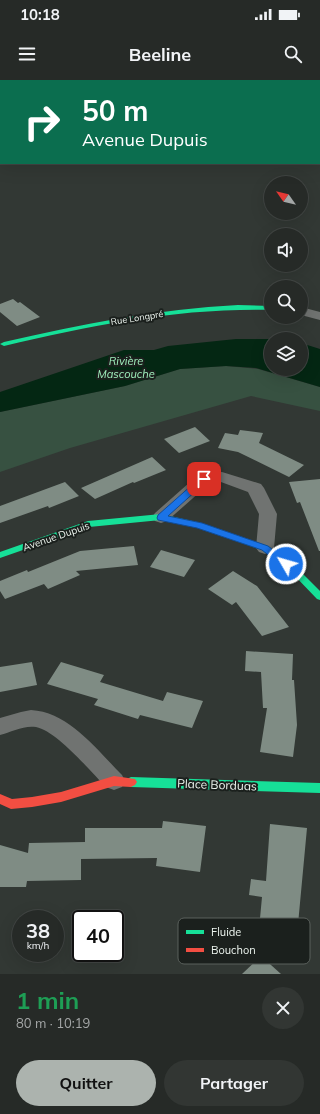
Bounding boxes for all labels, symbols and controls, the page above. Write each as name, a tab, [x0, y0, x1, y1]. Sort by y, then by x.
text: 10:18	[20, 5, 60, 24]
icon: menu	[16, 43, 38, 65]
text: Beeline	[129, 43, 191, 66]
icon: search	[282, 43, 304, 65]
text: 50 m	[82, 93, 148, 128]
icon: right	[16, 96, 68, 148]
text: Avenue Dupuis	[82, 128, 208, 151]
north arrow	[264, 176, 308, 220]
map controls	[264, 176, 308, 376]
button: sound	[264, 228, 308, 272]
button: search	[264, 280, 308, 324]
street label: Rue Longpré	[110, 308, 164, 327]
button: layers	[264, 332, 308, 376]
water label: Rivière Mascouche	[97, 354, 155, 381]
pin	[187, 462, 221, 496]
icon: arrive	[193, 468, 215, 490]
street label: Avenue Dupuis	[21, 519, 91, 554]
position arrow	[265, 543, 307, 585]
street label: Place Borduas	[177, 776, 257, 793]
speed limit sign: 40	[72, 910, 124, 962]
text: 38	[26, 918, 50, 943]
legend	[178, 918, 310, 964]
text: Fluide	[211, 925, 241, 939]
text: km/h	[27, 939, 49, 952]
text: Bouchon	[211, 943, 256, 957]
text: 1 min	[16, 985, 79, 1015]
button: close	[262, 987, 304, 1029]
text: 80 m · 10:19	[16, 1015, 90, 1031]
button: Quitter	[16, 1060, 156, 1106]
button: Partager	[164, 1060, 304, 1106]

